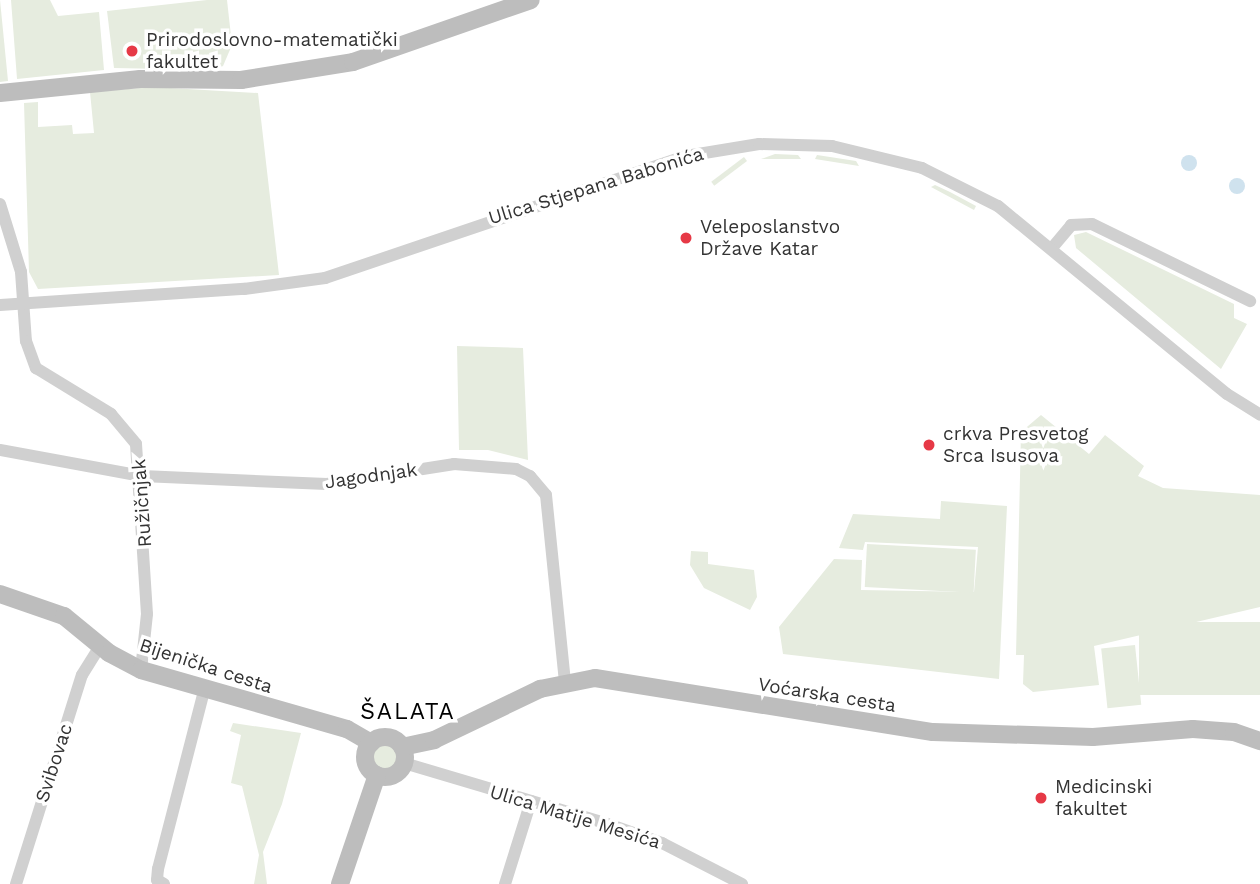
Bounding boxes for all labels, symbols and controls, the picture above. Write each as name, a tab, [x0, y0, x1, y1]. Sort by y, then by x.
place label: Prirodoslovno-matematički fakultet	[146, 29, 398, 73]
marker: Prirodoslovno-matematički fakultet	[124, 43, 140, 59]
street label: Ulica Stjepana Babonića	[485, 142, 707, 230]
place label: Veleposlanstvo Države Katar	[700, 216, 840, 260]
marker: Veleposlanstvo Države Katar	[678, 230, 694, 246]
place label: crkva Presvetog Srca Isusova	[943, 423, 1089, 467]
marker: crkva Presvetog Srca Isusova	[921, 437, 937, 453]
street label: Ružičnjak	[128, 458, 156, 548]
street label: Jagodnjak	[323, 458, 419, 494]
street label: Bijenička cesta	[136, 634, 276, 698]
street label: Voćarska cesta	[756, 673, 898, 717]
district label: ŠALATA	[361, 698, 455, 726]
street label: Svibovac	[31, 721, 77, 805]
place label: Medicinski fakultet	[1055, 776, 1152, 820]
street label: Ulica Matije Mesića	[487, 780, 663, 854]
marker: Medicinski fakultet	[1033, 790, 1049, 806]

